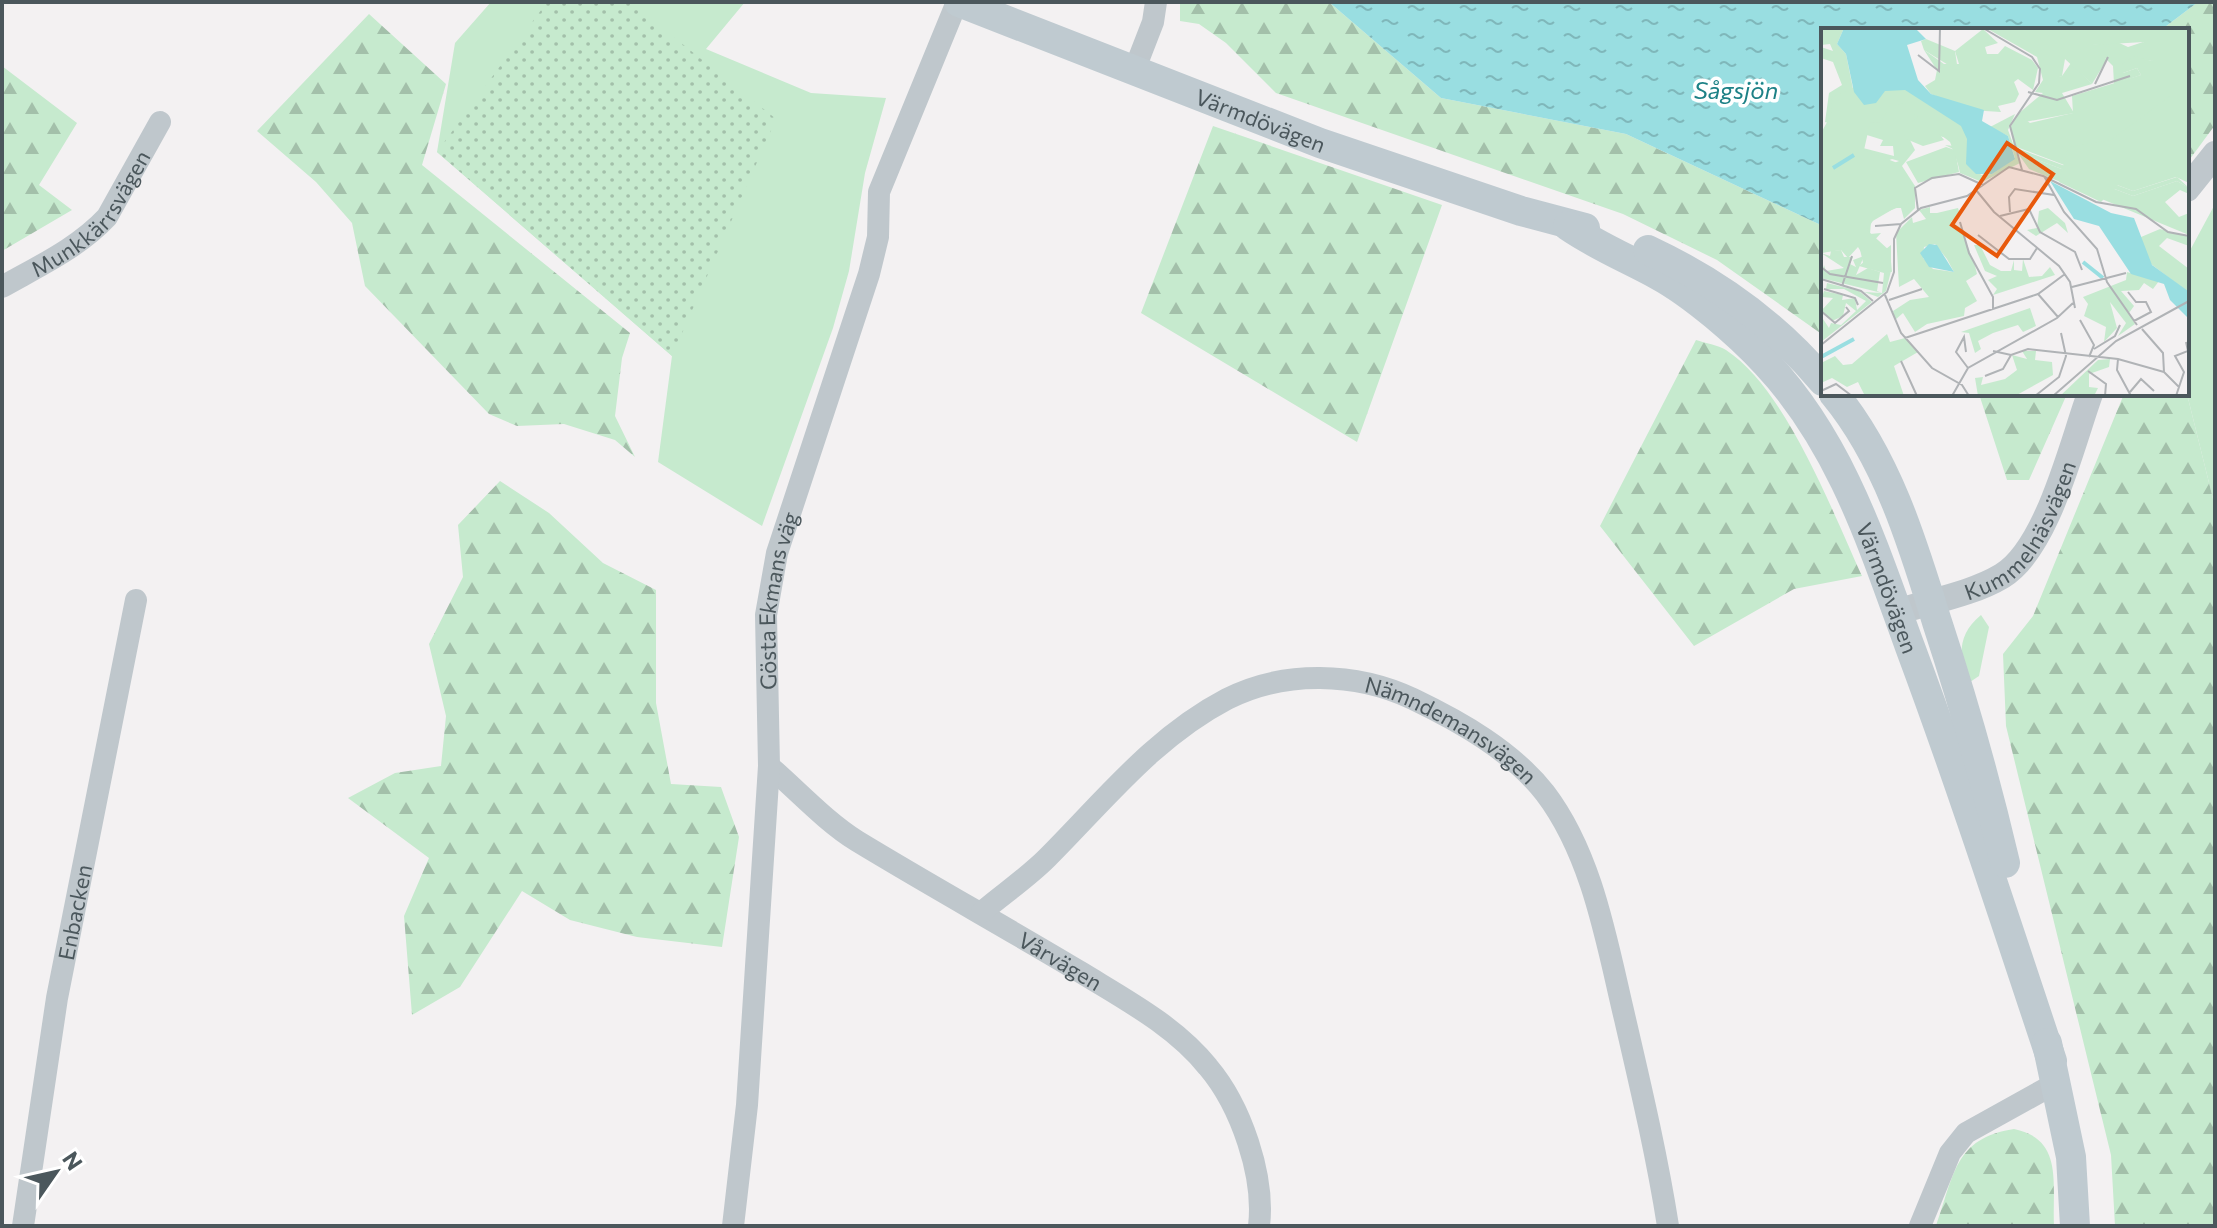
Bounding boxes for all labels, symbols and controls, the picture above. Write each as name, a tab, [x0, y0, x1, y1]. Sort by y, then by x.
inset map	[1821, 28, 2189, 396]
water label: Sågsjön	[1694, 75, 1778, 104]
street label: Värmdövägen	[1192, 82, 1330, 157]
street label: Munkkärrsvägen	[26, 145, 155, 282]
street label: Kummelnäsvägen	[1960, 457, 2081, 605]
street label: Gösta Ekmans väg	[752, 508, 803, 690]
street label: Värmdövägen	[1851, 518, 1925, 657]
street label: Nämndemansvägen	[1363, 670, 1543, 789]
street label: Enbacken	[51, 862, 97, 962]
street label: Vårvägen	[1014, 925, 1107, 996]
north arrow	[16, 1132, 96, 1212]
text: N	[57, 1146, 89, 1175]

